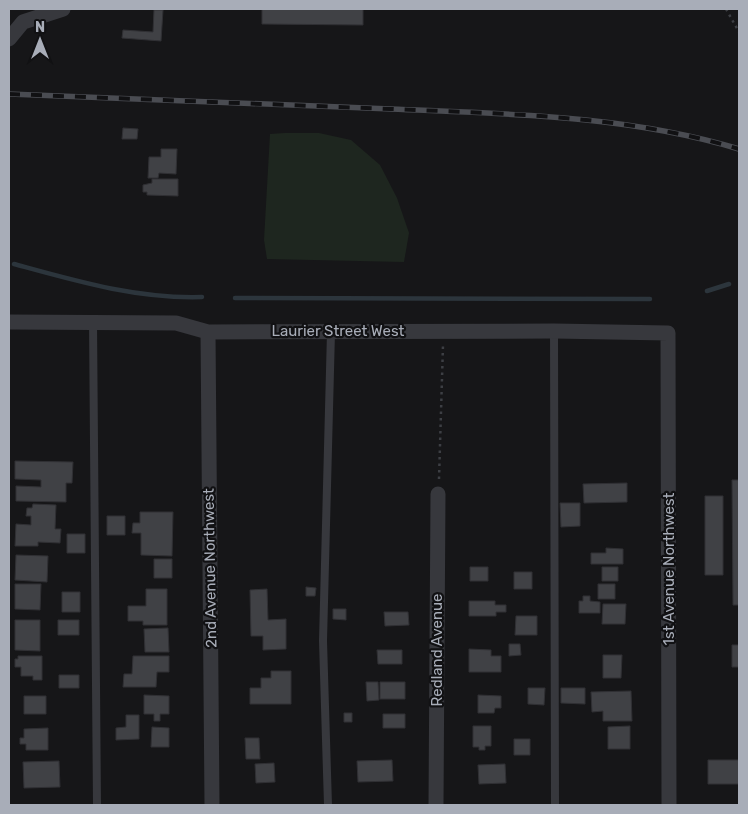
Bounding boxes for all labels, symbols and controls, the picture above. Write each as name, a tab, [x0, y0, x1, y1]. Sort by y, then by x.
north arrow	[15, 15, 65, 65]
text: N	[35, 19, 45, 36]
street label: Laurier Street West	[272, 322, 405, 340]
street label: 2nd Avenue Northwest	[200, 488, 220, 648]
street label: 1st Avenue Northwest	[660, 492, 678, 645]
street label: Redland Avenue	[428, 594, 446, 706]

